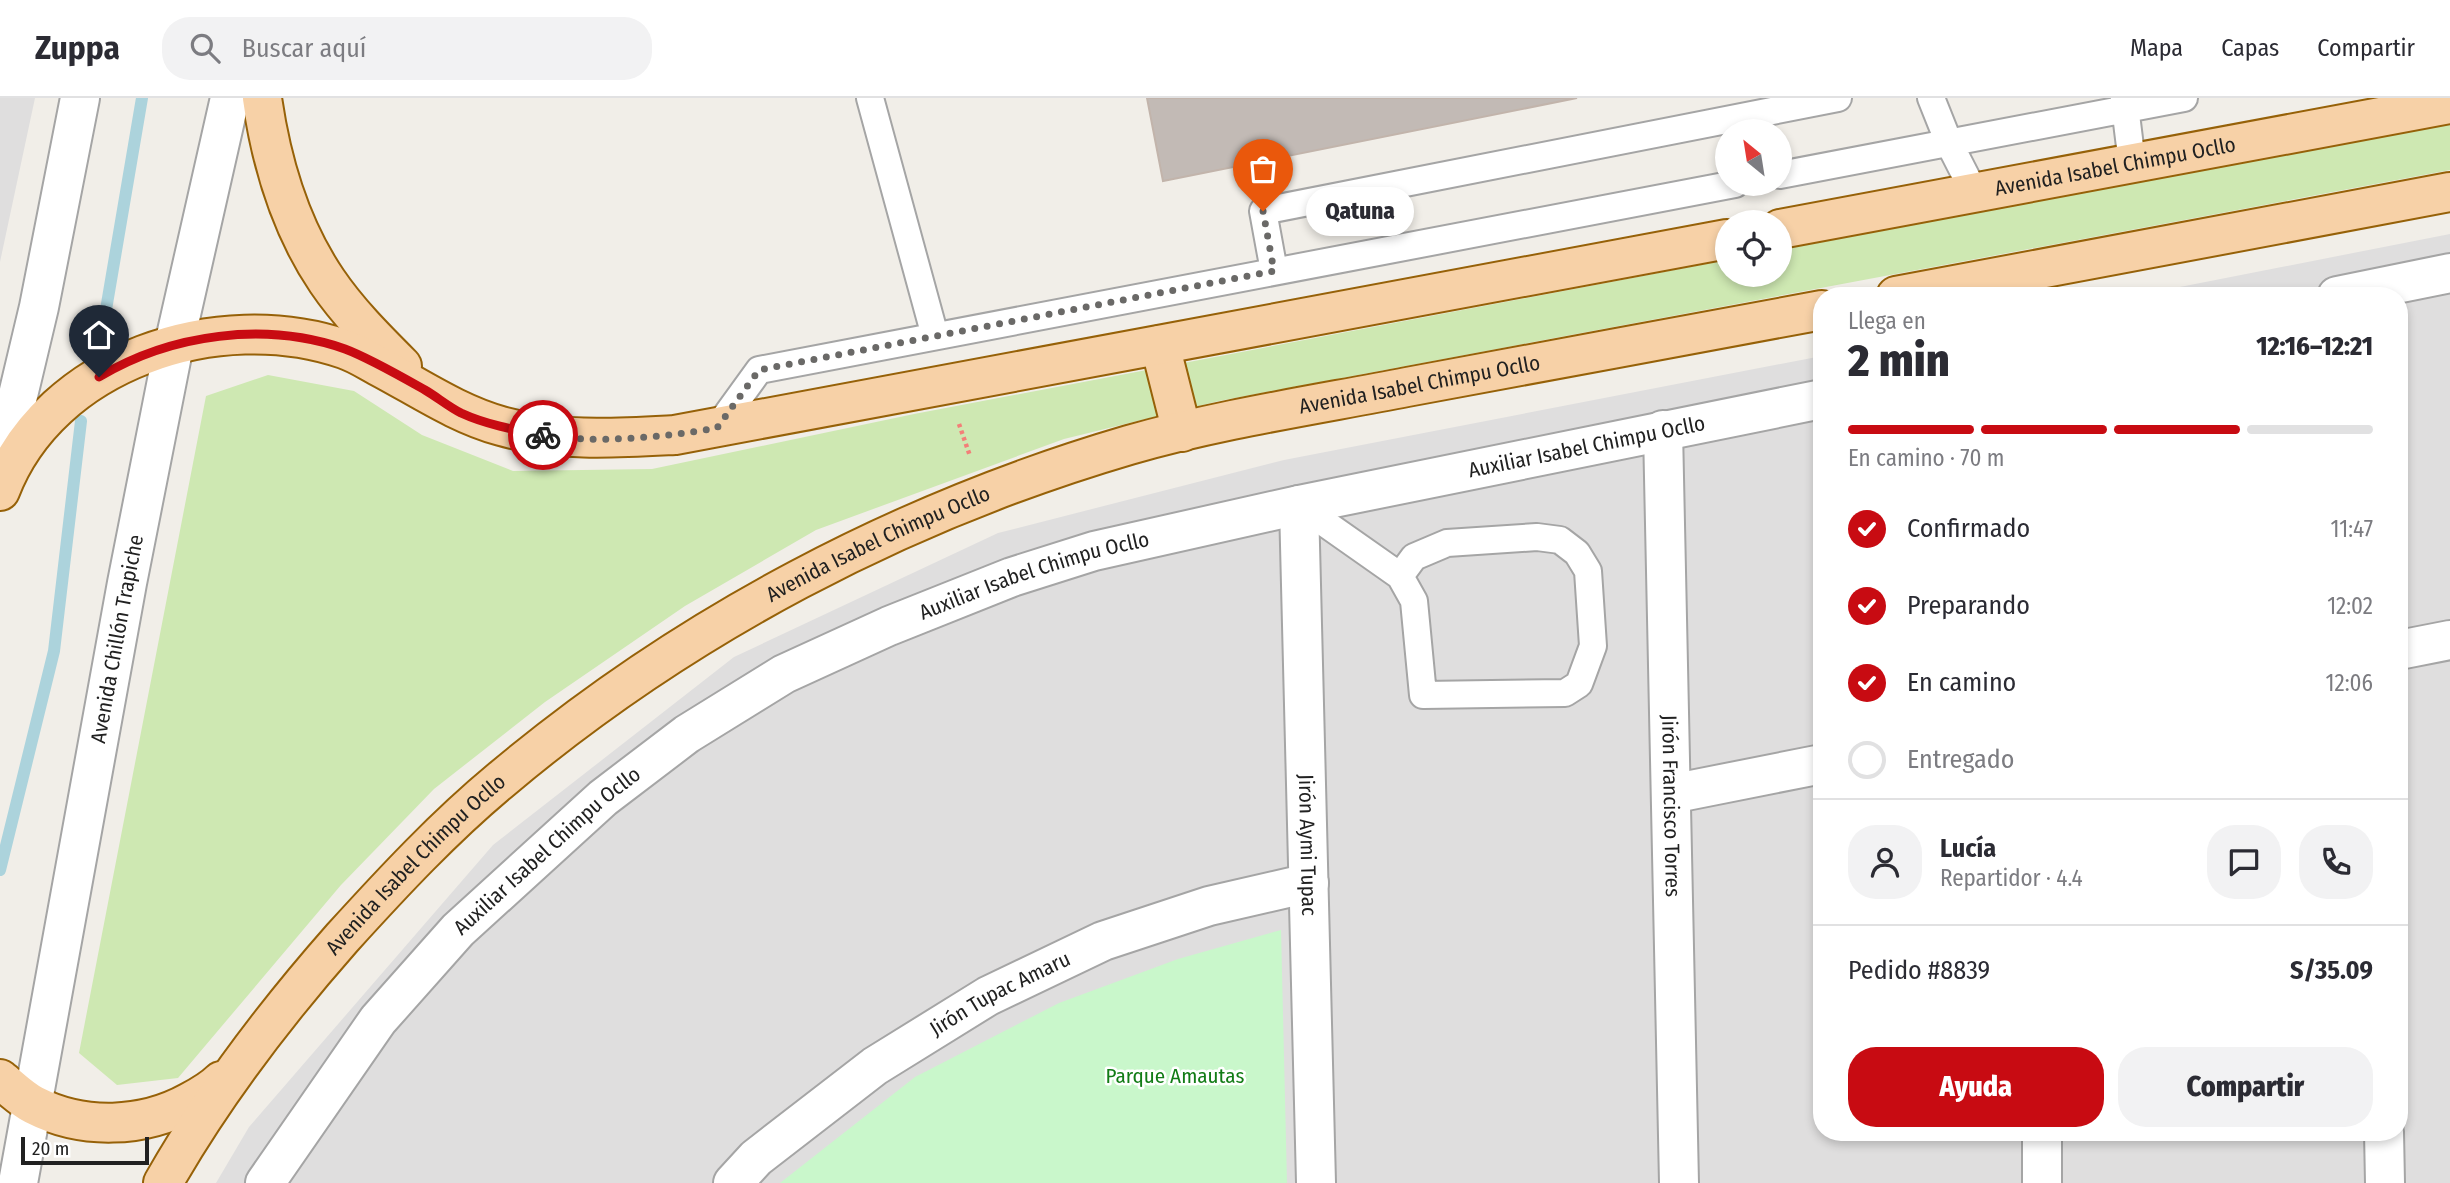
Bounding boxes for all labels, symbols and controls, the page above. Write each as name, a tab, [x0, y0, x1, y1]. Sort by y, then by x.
search box	[162, 17, 652, 80]
text: Zuppa	[35, 28, 120, 68]
icon: search	[186, 29, 224, 67]
text: Buscar aquí	[242, 33, 366, 64]
text: Mapa	[2130, 34, 2183, 62]
text: Capas	[2221, 34, 2279, 62]
text: Compartir	[2317, 34, 2415, 62]
north arrow	[1715, 119, 1792, 196]
map controls	[1715, 119, 1792, 287]
street label: Avenida Isabel Chimpu Ocllo	[1993, 131, 2238, 202]
pin	[1233, 139, 1293, 211]
icon: bag	[1244, 150, 1282, 188]
callout: Qatuna	[1305, 186, 1414, 236]
text: Qatuna	[1325, 197, 1395, 225]
button: locate	[1715, 210, 1792, 287]
pin	[69, 305, 129, 377]
text: Llega en	[1848, 307, 1926, 335]
icon: home	[80, 316, 118, 354]
text: 12:16–12:21	[2256, 331, 2373, 362]
text: 2 min	[1848, 333, 1950, 388]
street label: Avenida Isabel Chimpu Ocllo	[1297, 349, 1542, 420]
courier	[508, 400, 578, 470]
street label: Auxiliar Isabel Chimpu Ocllo	[1466, 410, 1707, 483]
icon: bike	[524, 416, 562, 454]
text: En camino · 70 m	[1848, 444, 2005, 472]
street label: Avenida Isabel Chimpu Ocllo	[761, 480, 994, 608]
icon: check	[1848, 510, 1886, 548]
text: Confirmado	[1907, 513, 2030, 544]
text: 11:47	[2331, 515, 2373, 543]
street label: Auxiliar Isabel Chimpu Ocllo	[915, 526, 1152, 626]
street label: Avenida Chillón Trapiche	[85, 532, 149, 745]
icon: check	[1848, 587, 1886, 625]
text: Preparando	[1907, 590, 2030, 621]
text: 12:02	[2327, 592, 2373, 620]
icon: check	[1848, 664, 1886, 702]
text: En camino	[1907, 667, 2016, 698]
text: 12:06	[2326, 669, 2373, 697]
street label: Jirón Francisco Torres	[1656, 715, 1686, 897]
text: Entregado	[1907, 744, 2014, 775]
street label: Auxiliar Isabel Chimpu Ocllo	[448, 761, 646, 940]
street label: Avenida Isabel Chimpu Ocllo	[320, 769, 511, 960]
street label: Jirón Aymi Tupac	[1293, 774, 1322, 916]
button: person	[1848, 825, 1922, 899]
button: chat	[2207, 825, 2281, 899]
button: phone	[2299, 825, 2373, 899]
text: Lucía	[1940, 833, 1996, 864]
text: Repartidor · 4.4	[1940, 864, 2083, 892]
street label: Jirón Tupac Amaru	[925, 946, 1074, 1042]
text: Pedido #8839	[1848, 955, 1990, 986]
text: S/35.09	[2290, 955, 2373, 986]
button: Ayuda	[1848, 1047, 2104, 1127]
button: Compartir	[2118, 1047, 2373, 1127]
park label: Parque Amautas	[1106, 1063, 1244, 1089]
scale bar	[21, 1134, 149, 1166]
text: 20 m	[32, 1137, 69, 1160]

